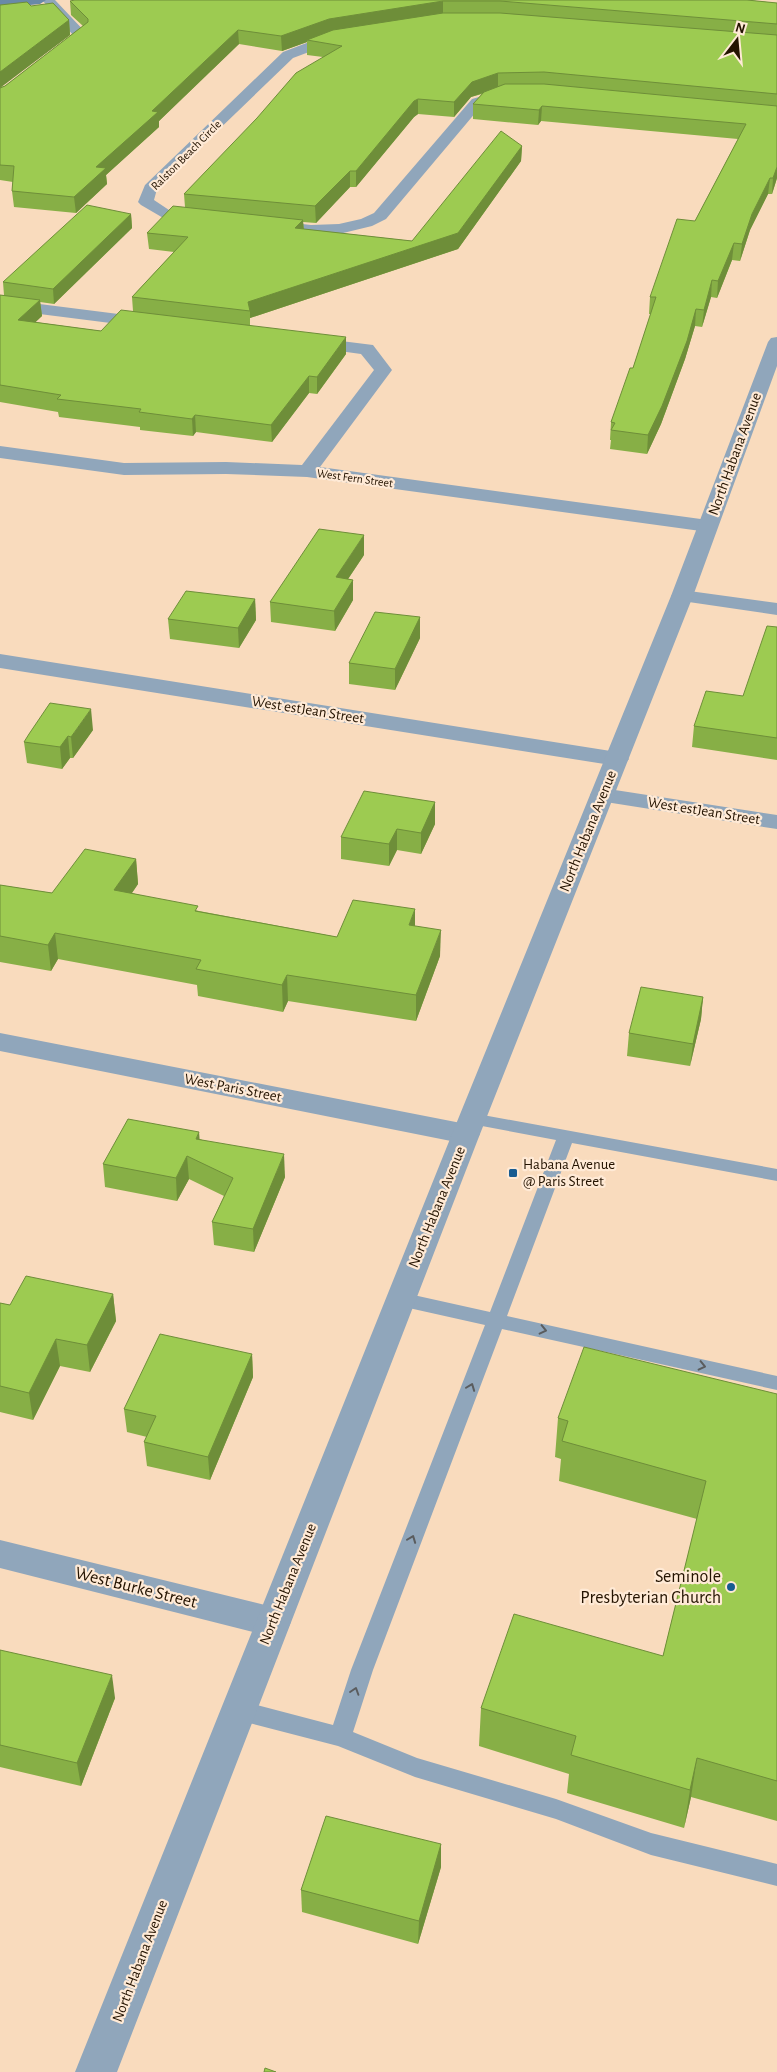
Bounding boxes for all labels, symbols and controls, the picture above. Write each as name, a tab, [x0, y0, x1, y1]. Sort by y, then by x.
north arrow	[712, 15, 762, 65]
text: N	[734, 20, 747, 37]
street label: Ralston Beach Circle	[149, 118, 223, 192]
street label: North Habana Avenue	[706, 391, 764, 517]
street label: West Fern Street	[316, 467, 394, 489]
street label: West estJean Street	[251, 694, 365, 726]
street label: North Habana Avenue	[557, 768, 619, 894]
street label: West estJean Street	[647, 795, 761, 827]
street label: West Paris Street	[183, 1071, 283, 1105]
street label: North Habana Avenue	[406, 1144, 468, 1270]
place label: Habana Avenue @ Paris Street	[523, 1157, 615, 1189]
marker: Habana Avenue @ Paris Street	[507, 1167, 519, 1179]
one-way arrow	[539, 1324, 548, 1335]
one-way arrow	[697, 1360, 706, 1370]
one-way arrow	[464, 1383, 475, 1392]
street label: North Habana Avenue	[257, 1521, 319, 1647]
one-way arrow	[406, 1535, 417, 1544]
street label: West Burke Street	[73, 1564, 199, 1612]
place label: Seminole Presbyterian Church	[580, 1568, 721, 1607]
marker: Seminole Presbyterian Church	[725, 1581, 737, 1593]
one-way arrow	[349, 1687, 359, 1695]
street label: North Habana Avenue	[110, 1898, 170, 2024]

